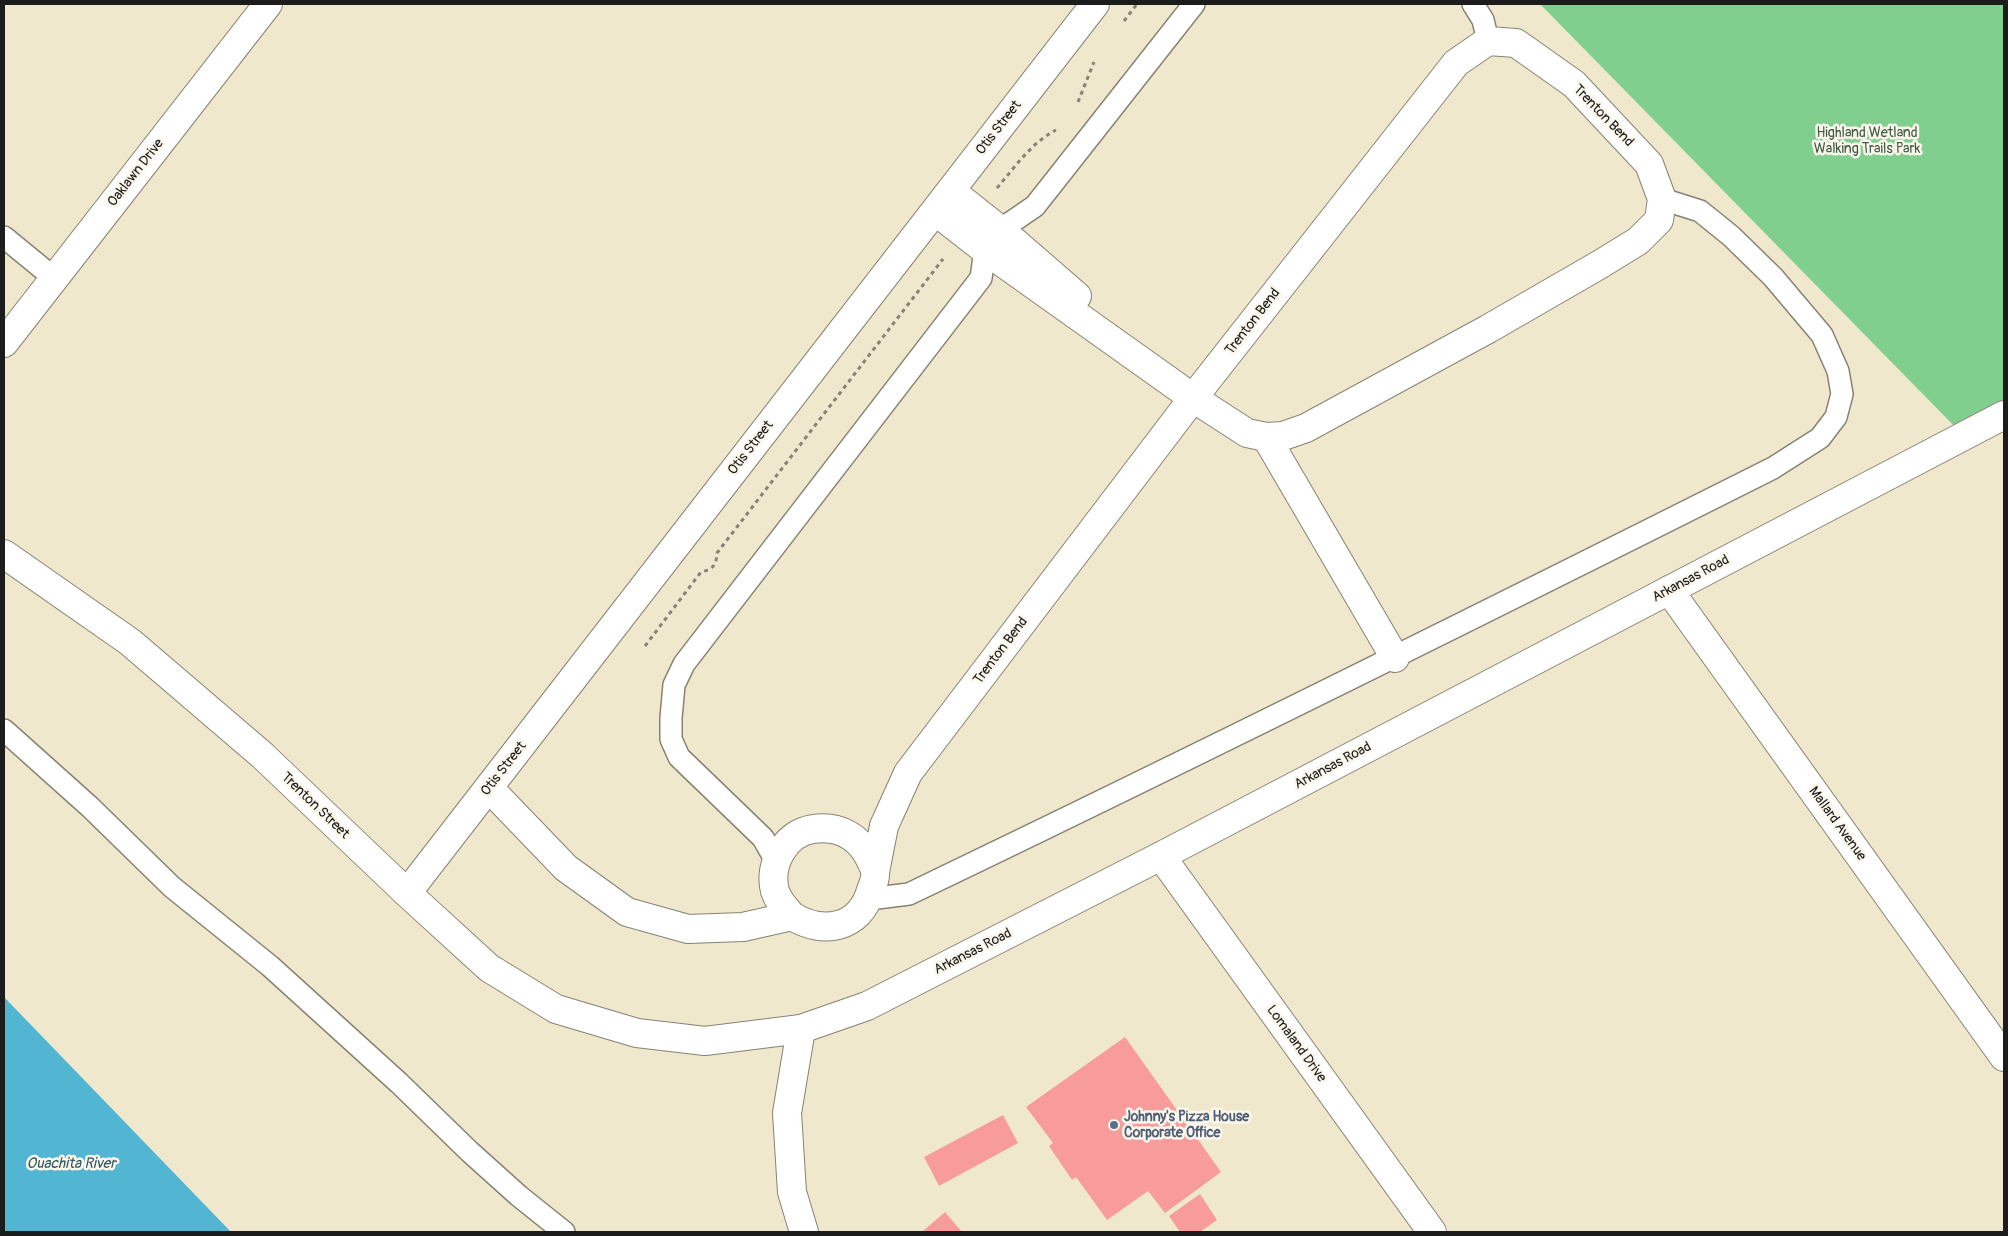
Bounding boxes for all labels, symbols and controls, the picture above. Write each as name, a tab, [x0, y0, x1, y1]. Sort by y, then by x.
street label: Trenton Bend	[1569, 81, 1637, 151]
street label: Otis Street	[973, 97, 1025, 159]
park label: Highland Wetland Walking Trails Park	[1814, 125, 1920, 158]
street label: Oaklawn Drive	[104, 136, 168, 210]
street label: Trenton Bend	[1222, 285, 1284, 359]
street label: Otis Street	[725, 417, 777, 479]
street label: Arkansas Road	[1650, 552, 1732, 606]
street label: Trenton Bend	[970, 614, 1032, 688]
street label: Otis Street	[478, 738, 530, 800]
street label: Arkansas Road	[1292, 739, 1374, 793]
street label: Trenton Street	[277, 769, 353, 843]
street label: Mallard Avenue	[1805, 784, 1869, 864]
street label: Arkansas Road	[931, 925, 1015, 979]
street label: Lomaland Drive	[1262, 1002, 1330, 1086]
place label: Johnny's Pizza House Corporate Office	[1124, 1109, 1249, 1142]
marker: Johnny's Pizza House Corporate Office	[1108, 1119, 1120, 1131]
water label: Ouachita River	[26, 1155, 116, 1173]

